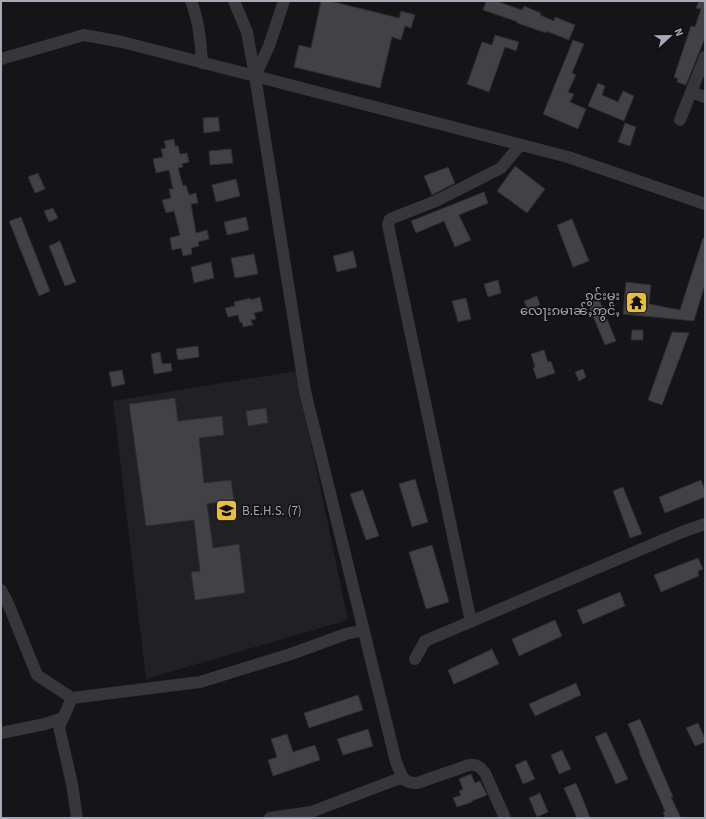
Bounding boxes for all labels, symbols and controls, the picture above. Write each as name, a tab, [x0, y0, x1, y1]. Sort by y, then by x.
north arrow	[650, 16, 690, 56]
text: N	[670, 26, 687, 39]
place label: ၵွင်းမူး လေႃးၵမၢၼ်ႇဢွင်ႇ	[520, 287, 620, 321]
temple icon: ၵွင်းမူး လေႃးၵမၢၼ်ႇဢွင်ႇ	[623, 290, 649, 316]
school or university icon: B.E.H.S. (7)	[213, 498, 239, 524]
place label: B.E.H.S. (7)	[242, 502, 302, 520]

